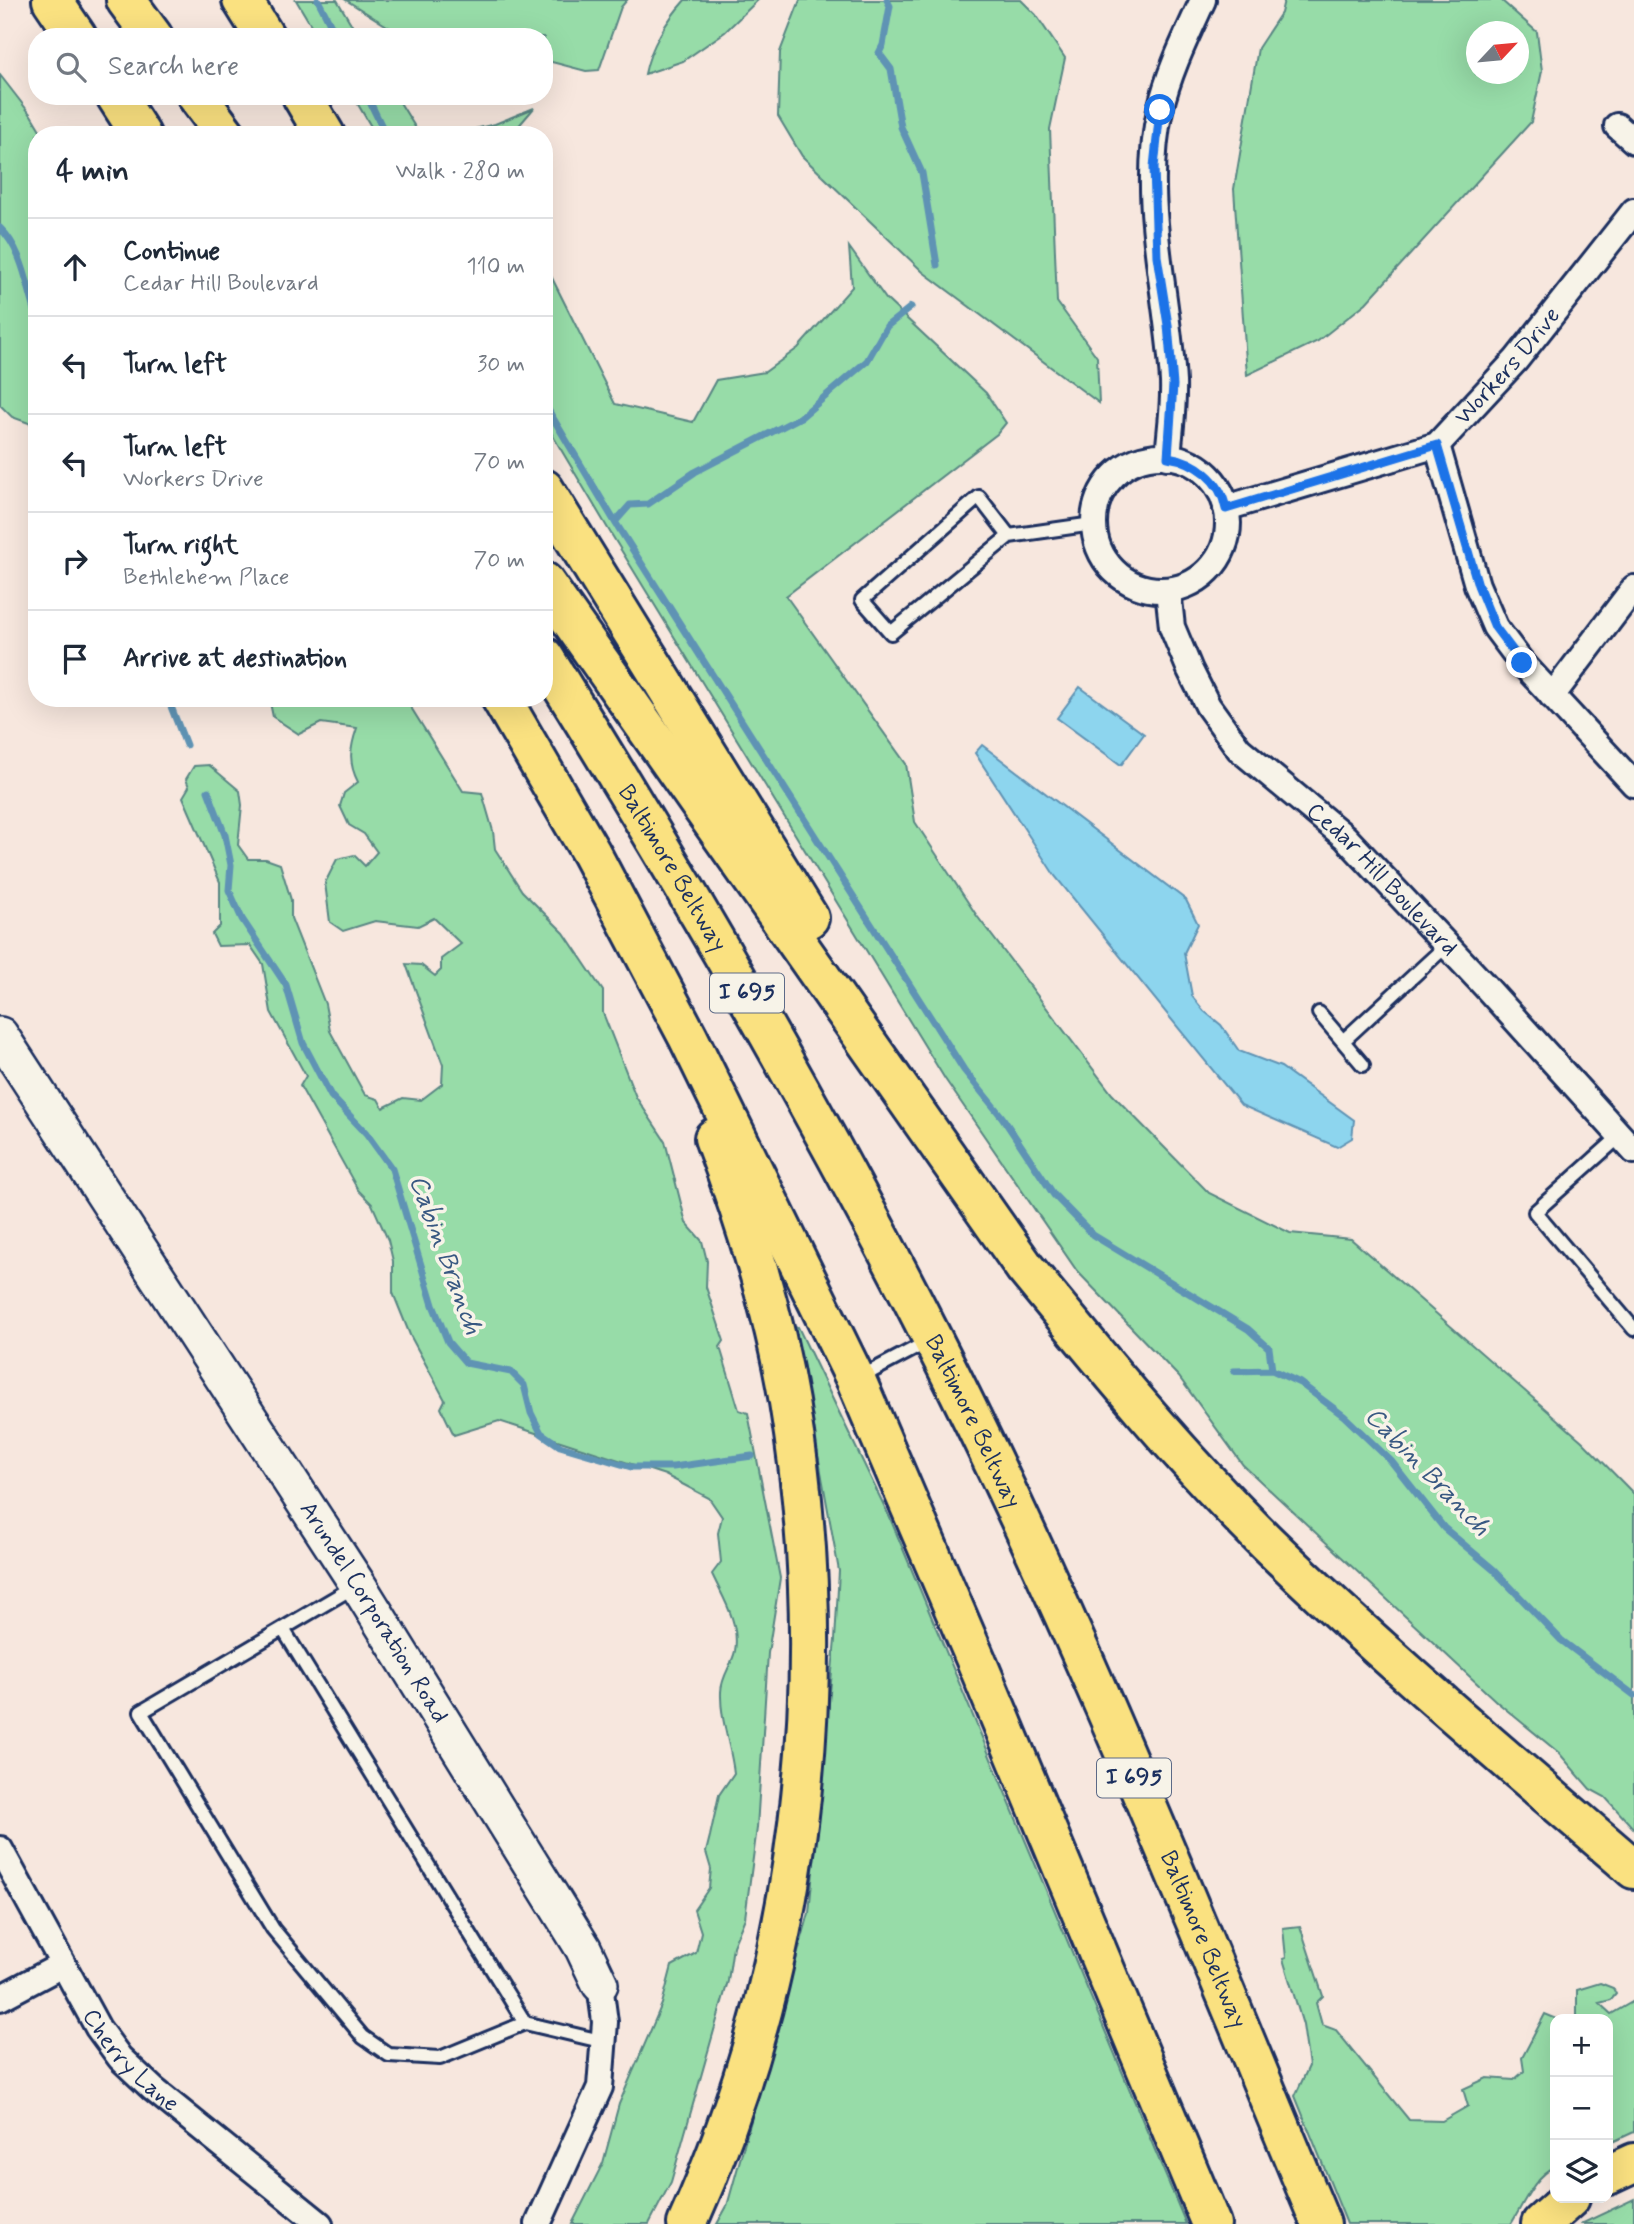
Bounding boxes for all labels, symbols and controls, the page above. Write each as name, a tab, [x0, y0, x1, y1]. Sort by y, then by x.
north arrow	[1466, 21, 1529, 84]
search box	[28, 28, 553, 105]
icon: search	[52, 48, 90, 86]
text: Search here	[108, 50, 239, 84]
route start	[1144, 94, 1175, 125]
text: 4 min	[56, 152, 129, 191]
text: Walk · 280 m	[395, 157, 525, 187]
text: Continue	[123, 235, 220, 269]
icon: ahead	[56, 248, 94, 286]
text: 110 m	[466, 252, 525, 282]
text: Cedar Hill Boulevard	[123, 269, 318, 299]
street label: Workers Drive	[1448, 301, 1567, 432]
icon: left	[56, 346, 94, 384]
text: Turn left	[123, 348, 227, 382]
text: 30 m	[477, 350, 525, 380]
text: Turn left	[123, 431, 227, 465]
icon: left	[56, 444, 94, 482]
text: 70 m	[473, 448, 525, 478]
text: Workers Drive	[123, 465, 264, 495]
text: Turn right	[123, 529, 239, 563]
icon: right	[56, 542, 94, 580]
text: 70 m	[473, 546, 525, 576]
text: Bethlehem Place	[123, 563, 289, 593]
icon: arrive	[56, 640, 94, 678]
text: Arrive at destination	[123, 642, 347, 676]
route end	[1506, 647, 1537, 678]
street label: Baltimore Beltway	[611, 779, 734, 957]
street label: Cedar Hill Boulevard	[1300, 796, 1465, 963]
road number: I 695	[710, 974, 784, 1012]
water label: Cabin Branch	[400, 1171, 490, 1339]
street label: Baltimore Beltway	[917, 1329, 1028, 1513]
water label: Cabin Branch	[1357, 1400, 1497, 1544]
street label: Arundel Corporation Road	[292, 1496, 456, 1729]
road number: I 695	[1097, 1758, 1171, 1798]
street label: Baltimore Beltway	[1152, 1846, 1254, 2033]
street label: Cherry Lane	[75, 2003, 185, 2119]
map controls	[1550, 2014, 1613, 2203]
button: +	[1550, 2014, 1613, 2077]
button: −	[1550, 2077, 1613, 2140]
button: layers	[1550, 2140, 1613, 2203]

